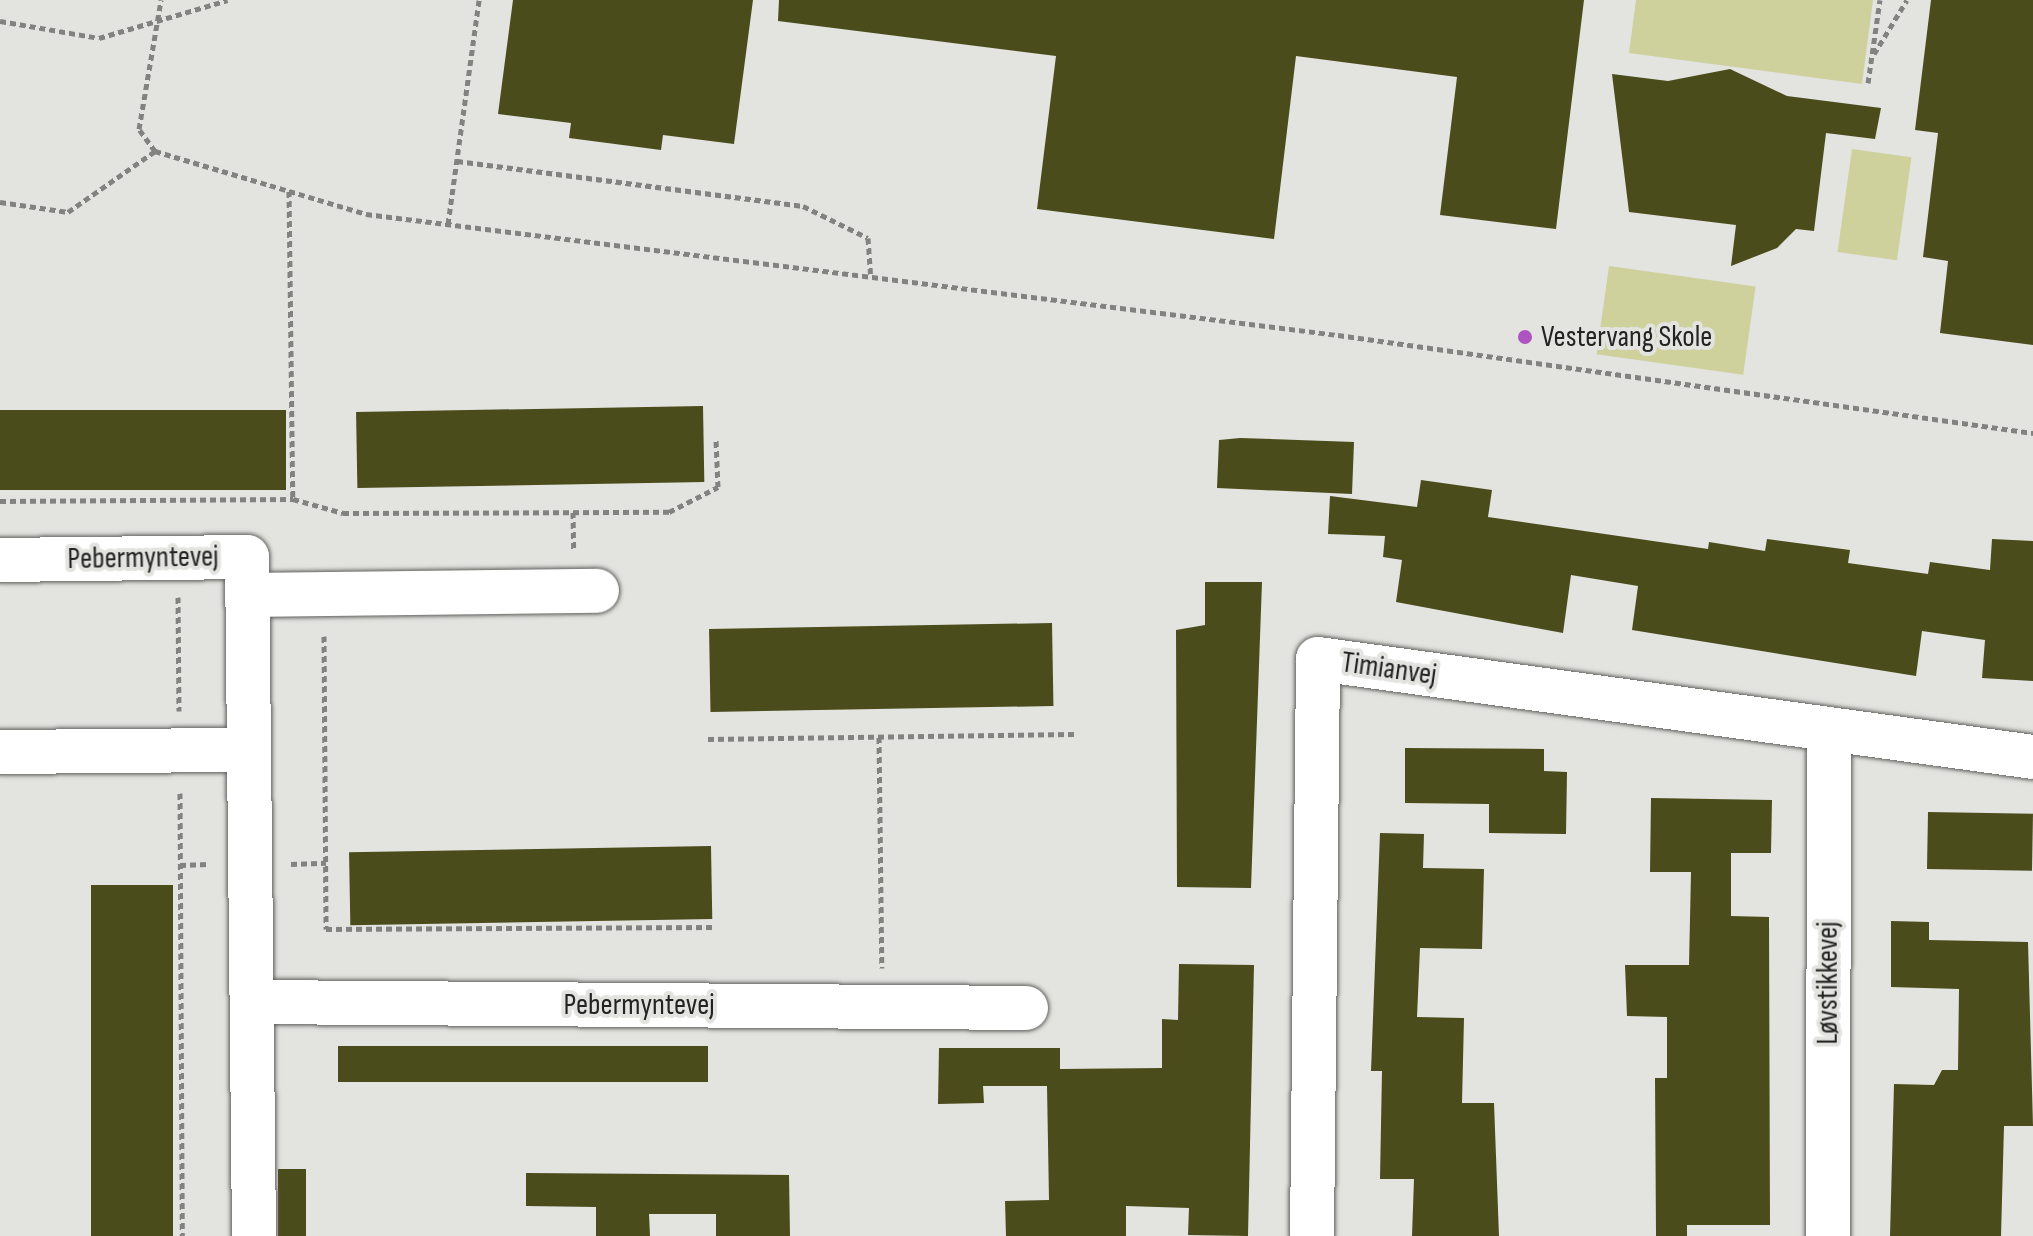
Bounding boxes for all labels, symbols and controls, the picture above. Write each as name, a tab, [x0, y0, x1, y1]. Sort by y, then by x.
place label: Vestervang Skole	[1541, 319, 1712, 355]
marker: Vestervang Skole	[1516, 328, 1534, 346]
street label: Pebermyntevej	[67, 539, 219, 577]
street label: Timianvej	[1339, 645, 1439, 693]
street label: Løvstikkevej	[1810, 921, 1846, 1045]
street label: Pebermyntevej	[563, 987, 715, 1023]

